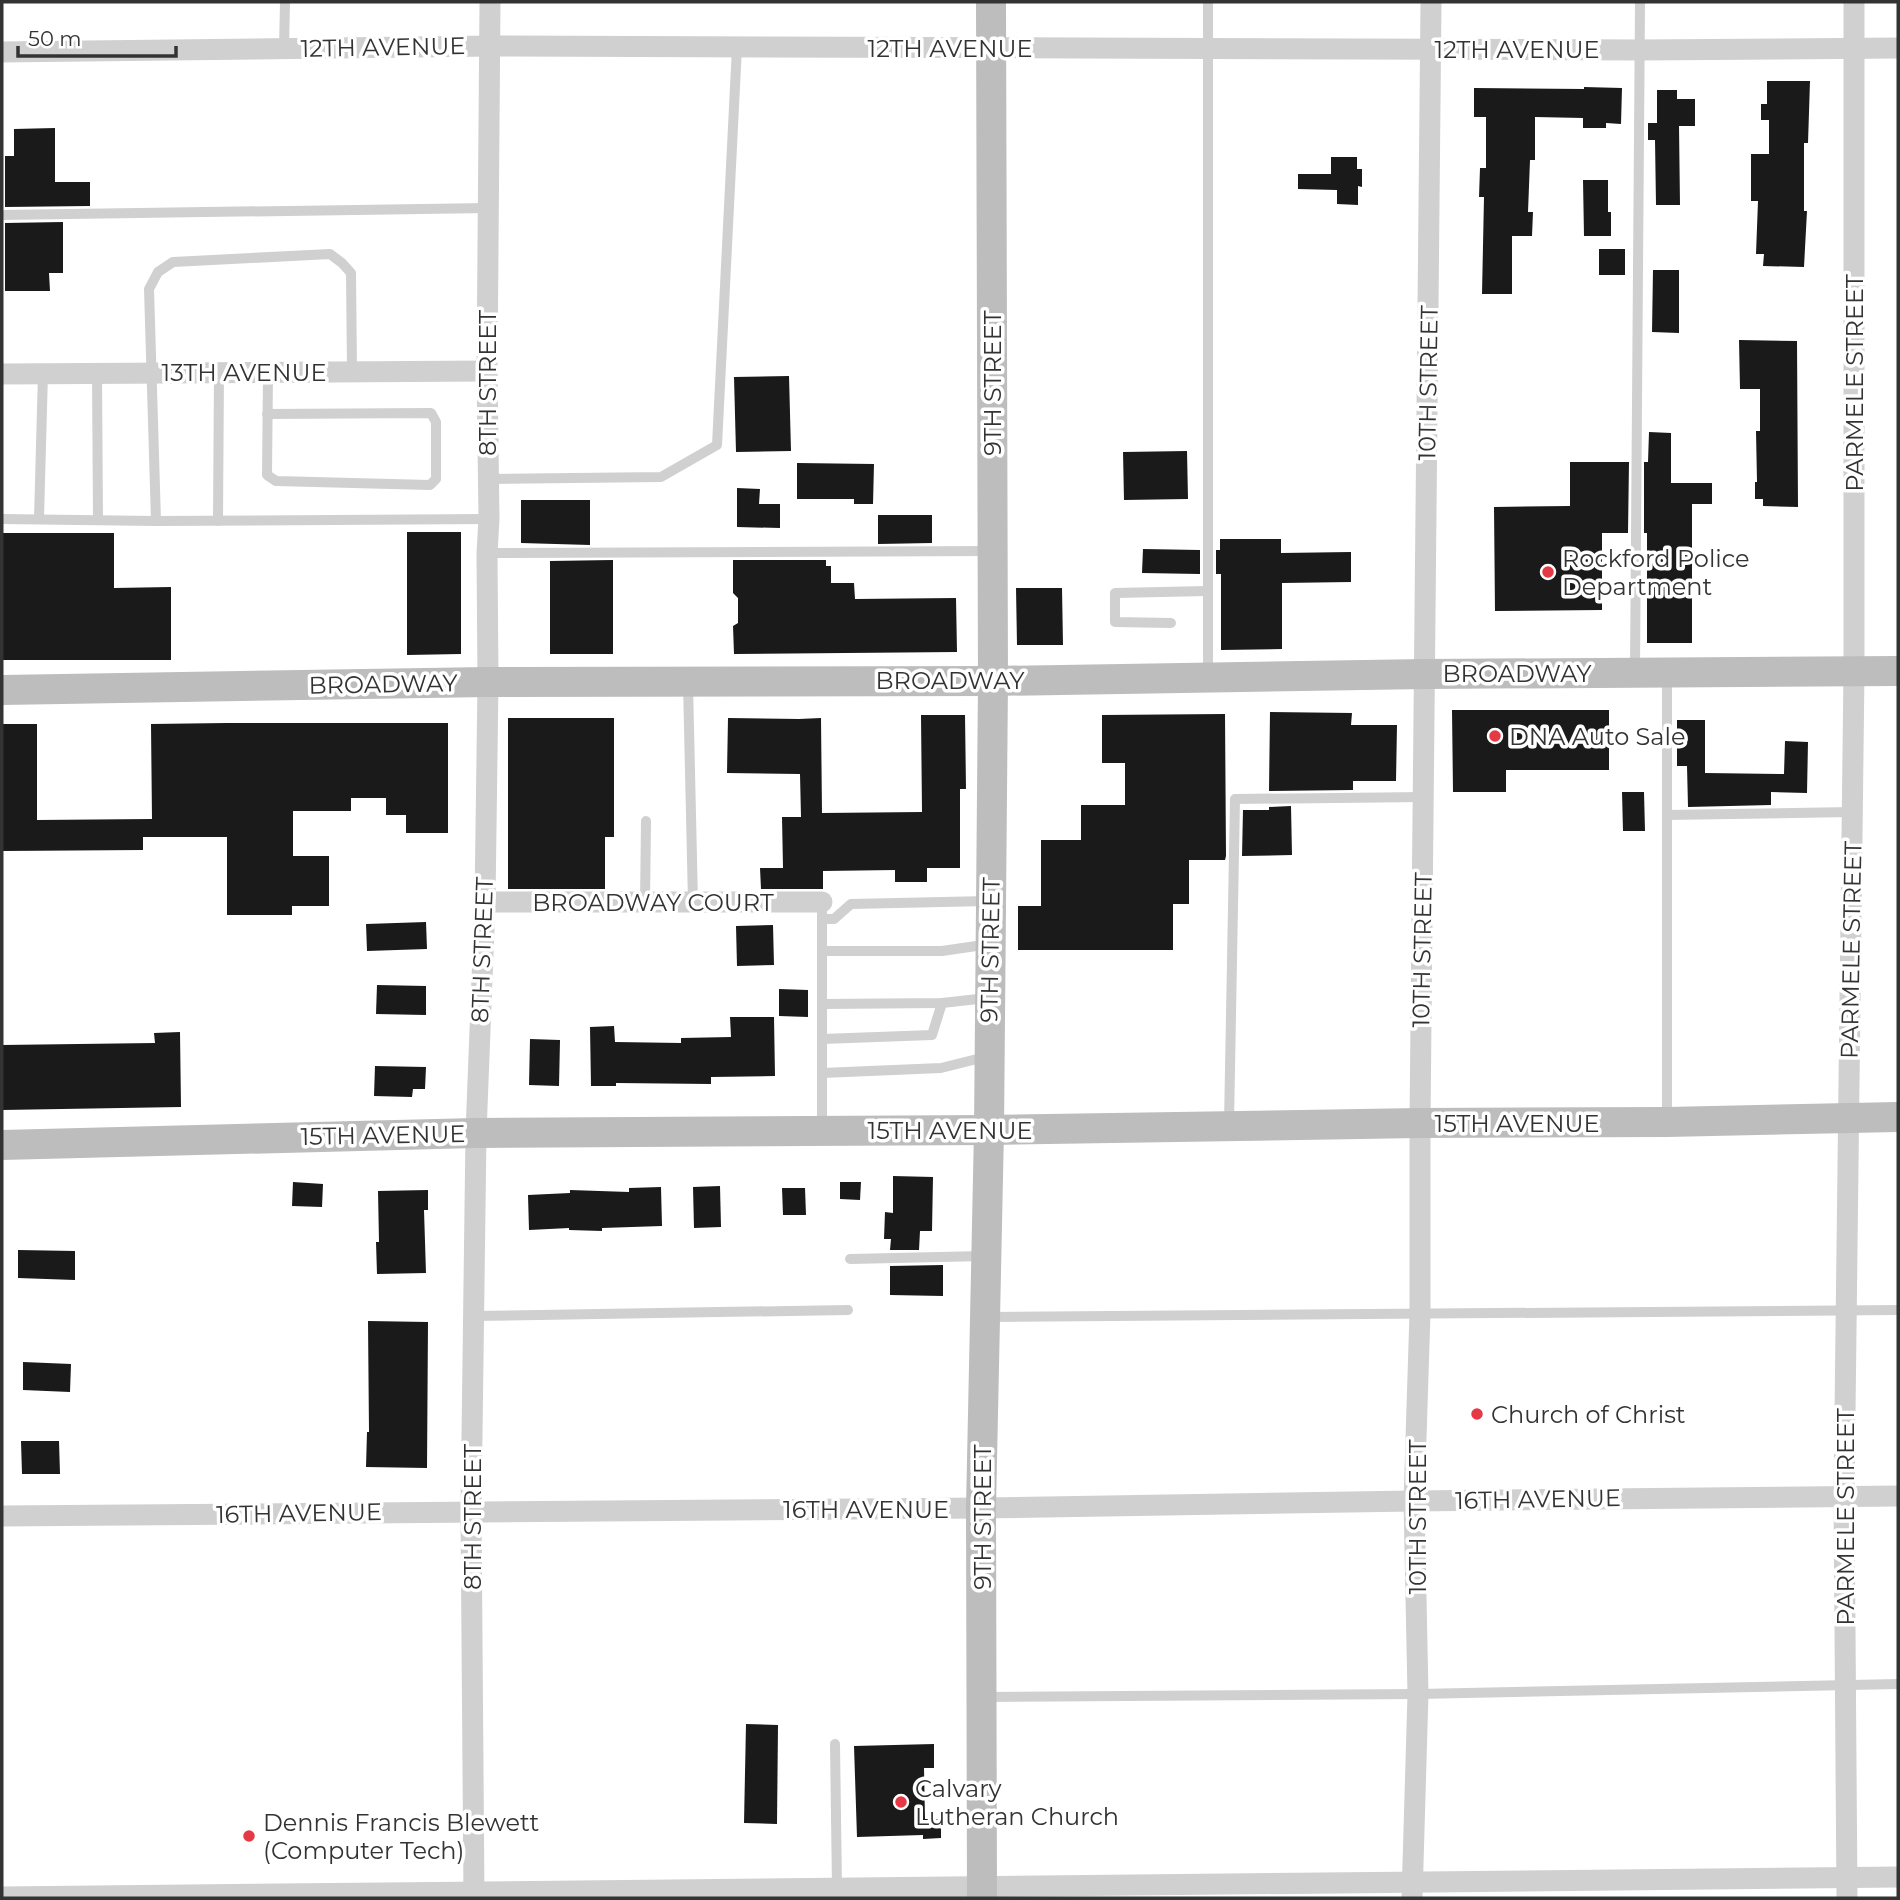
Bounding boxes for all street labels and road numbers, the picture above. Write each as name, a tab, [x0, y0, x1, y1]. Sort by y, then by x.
street label: 12TH AVENUE	[300, 31, 466, 63]
street label: 12TH AVENUE	[867, 34, 1033, 63]
street label: 12TH AVENUE	[1434, 35, 1600, 64]
street label: PARMELE STREET	[1840, 274, 1869, 492]
street label: 10TH STREET	[1412, 305, 1444, 461]
street label: 8TH STREET	[473, 310, 502, 456]
street label: 9TH STREET	[978, 310, 1007, 456]
street label: 13TH AVENUE	[162, 358, 327, 387]
street label: BROADWAY	[1443, 659, 1592, 688]
street label: BROADWAY	[876, 666, 1025, 695]
street label: BROADWAY	[308, 668, 458, 700]
street label: PARMELE STREET	[1835, 841, 1867, 1059]
street label: 10TH STREET	[1406, 872, 1438, 1028]
street label: 8TH STREET	[465, 876, 499, 1024]
street label: 9TH STREET	[974, 877, 1006, 1023]
street label: BROADWAY COURT	[532, 888, 774, 917]
street label: 15TH AVENUE	[1435, 1109, 1599, 1138]
street label: 15TH AVENUE	[868, 1116, 1032, 1145]
street label: 15TH AVENUE	[300, 1119, 466, 1151]
street label: PARMELE STREET	[1831, 1408, 1860, 1626]
street label: 10TH STREET	[1403, 1439, 1432, 1595]
street label: 8TH STREET	[458, 1444, 487, 1590]
street label: 9TH STREET	[968, 1444, 997, 1590]
street label: 16TH AVENUE	[1455, 1483, 1621, 1515]
street label: 16TH AVENUE	[783, 1495, 949, 1524]
street label: 16TH AVENUE	[216, 1497, 382, 1529]

